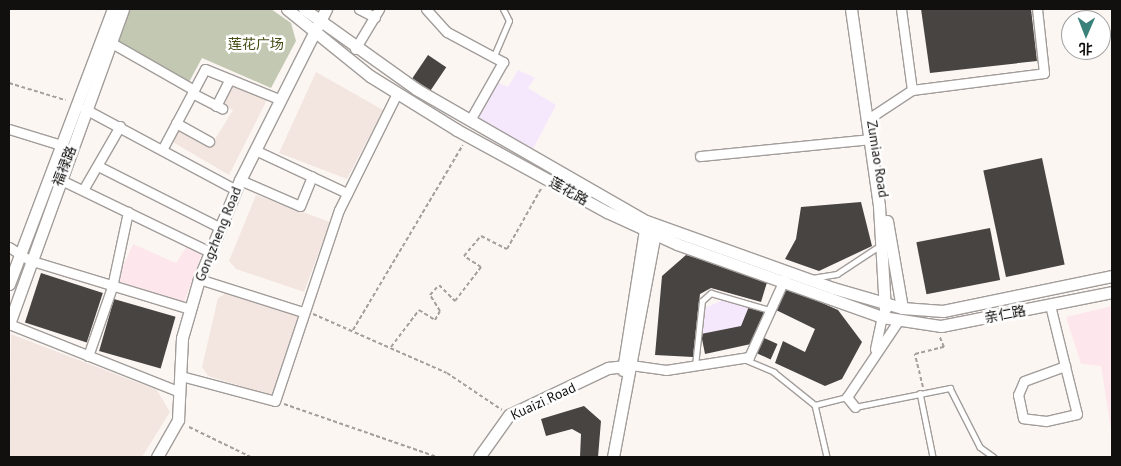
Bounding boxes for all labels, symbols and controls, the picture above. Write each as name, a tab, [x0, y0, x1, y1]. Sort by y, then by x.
north arrow	[1061, 10, 1111, 60]
park label: 莲花广场	[228, 36, 284, 52]
text: 北	[1079, 40, 1093, 58]
street label: Zumiao Road	[864, 119, 892, 199]
street label: 福禄路	[49, 143, 79, 189]
street label: 莲花路	[547, 173, 591, 209]
street label: Gongzheng Road	[191, 184, 245, 284]
street label: 亲仁路	[983, 302, 1027, 326]
street label: Kuaizi Road	[508, 379, 578, 423]

